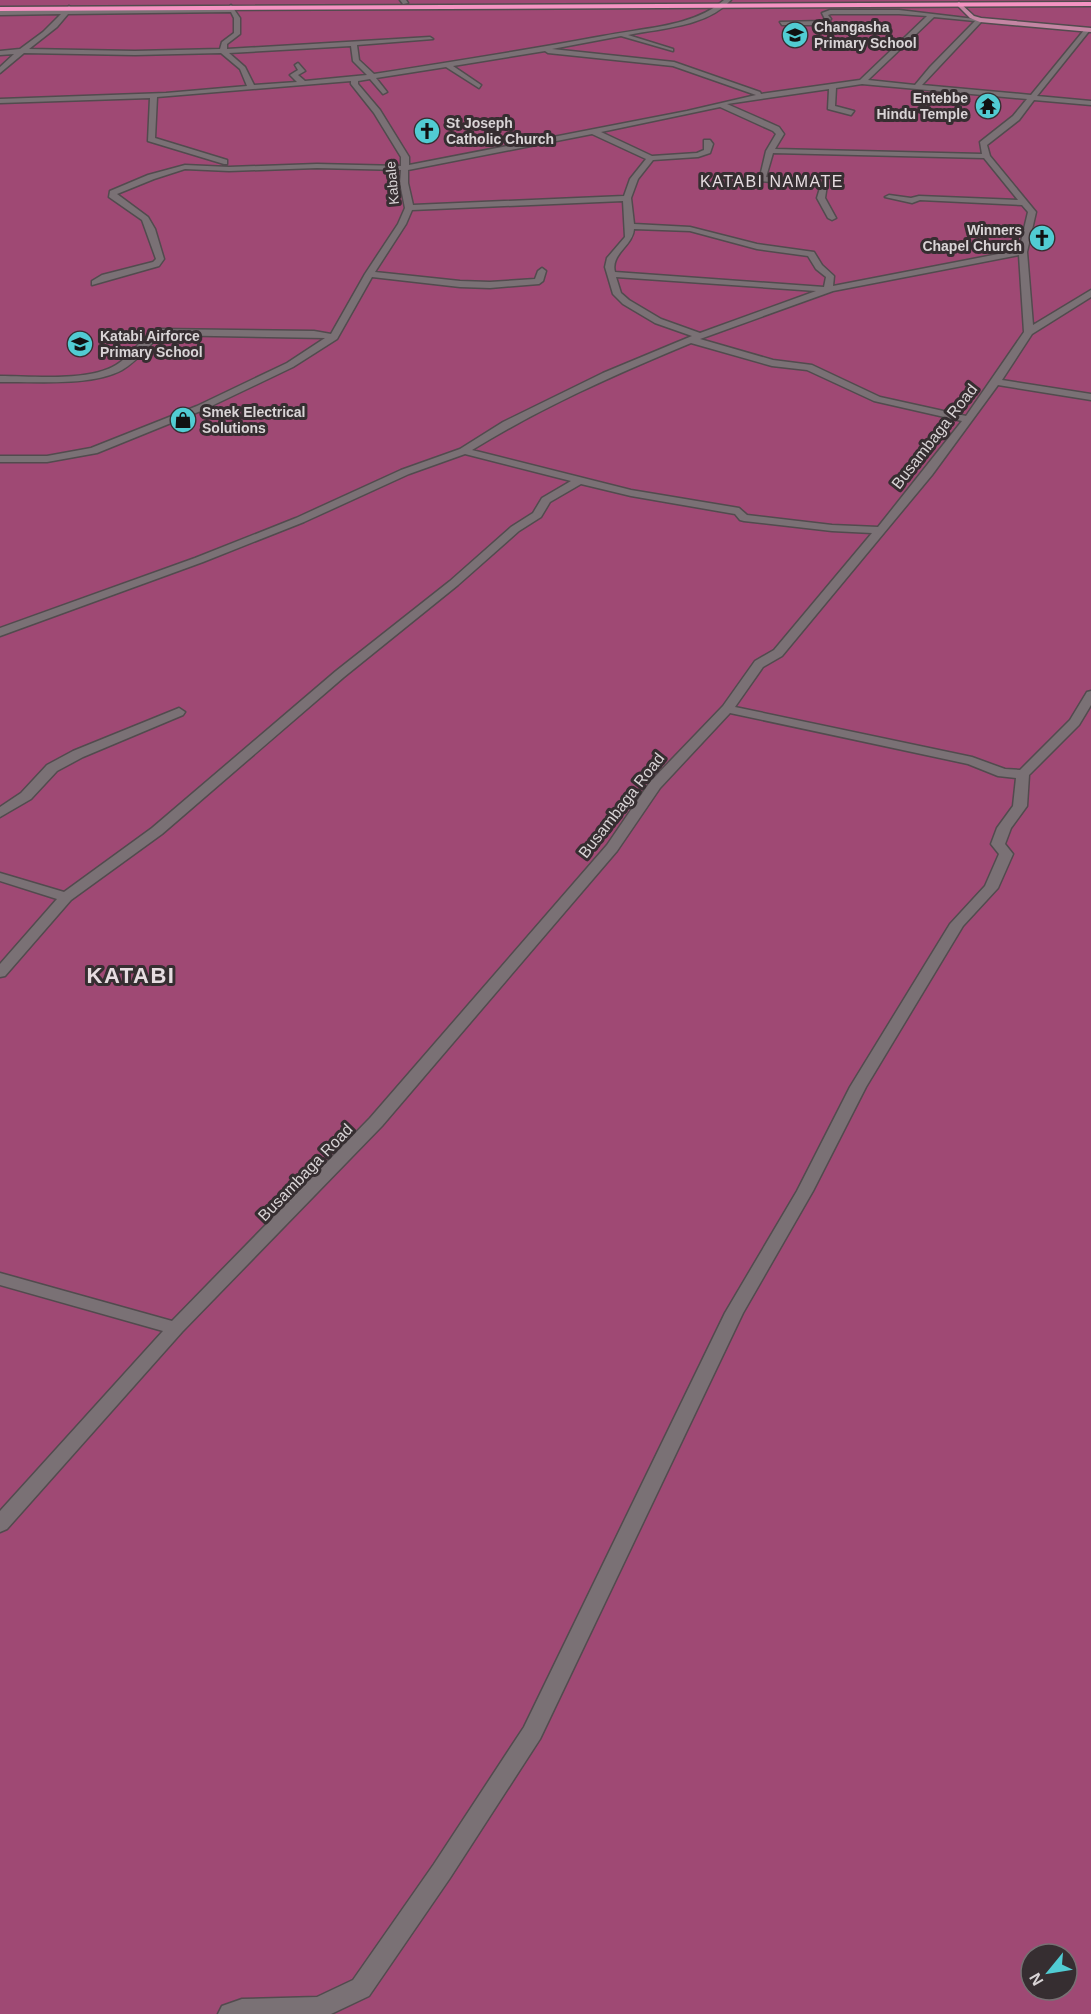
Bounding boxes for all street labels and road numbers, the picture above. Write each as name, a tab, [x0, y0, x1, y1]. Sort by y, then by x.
street label: Kabale	[382, 160, 402, 205]
street label: Busambaga Road	[888, 381, 981, 492]
street label: Busambaga Road	[575, 750, 668, 861]
street label: Busambaga Road	[255, 1120, 356, 1224]

